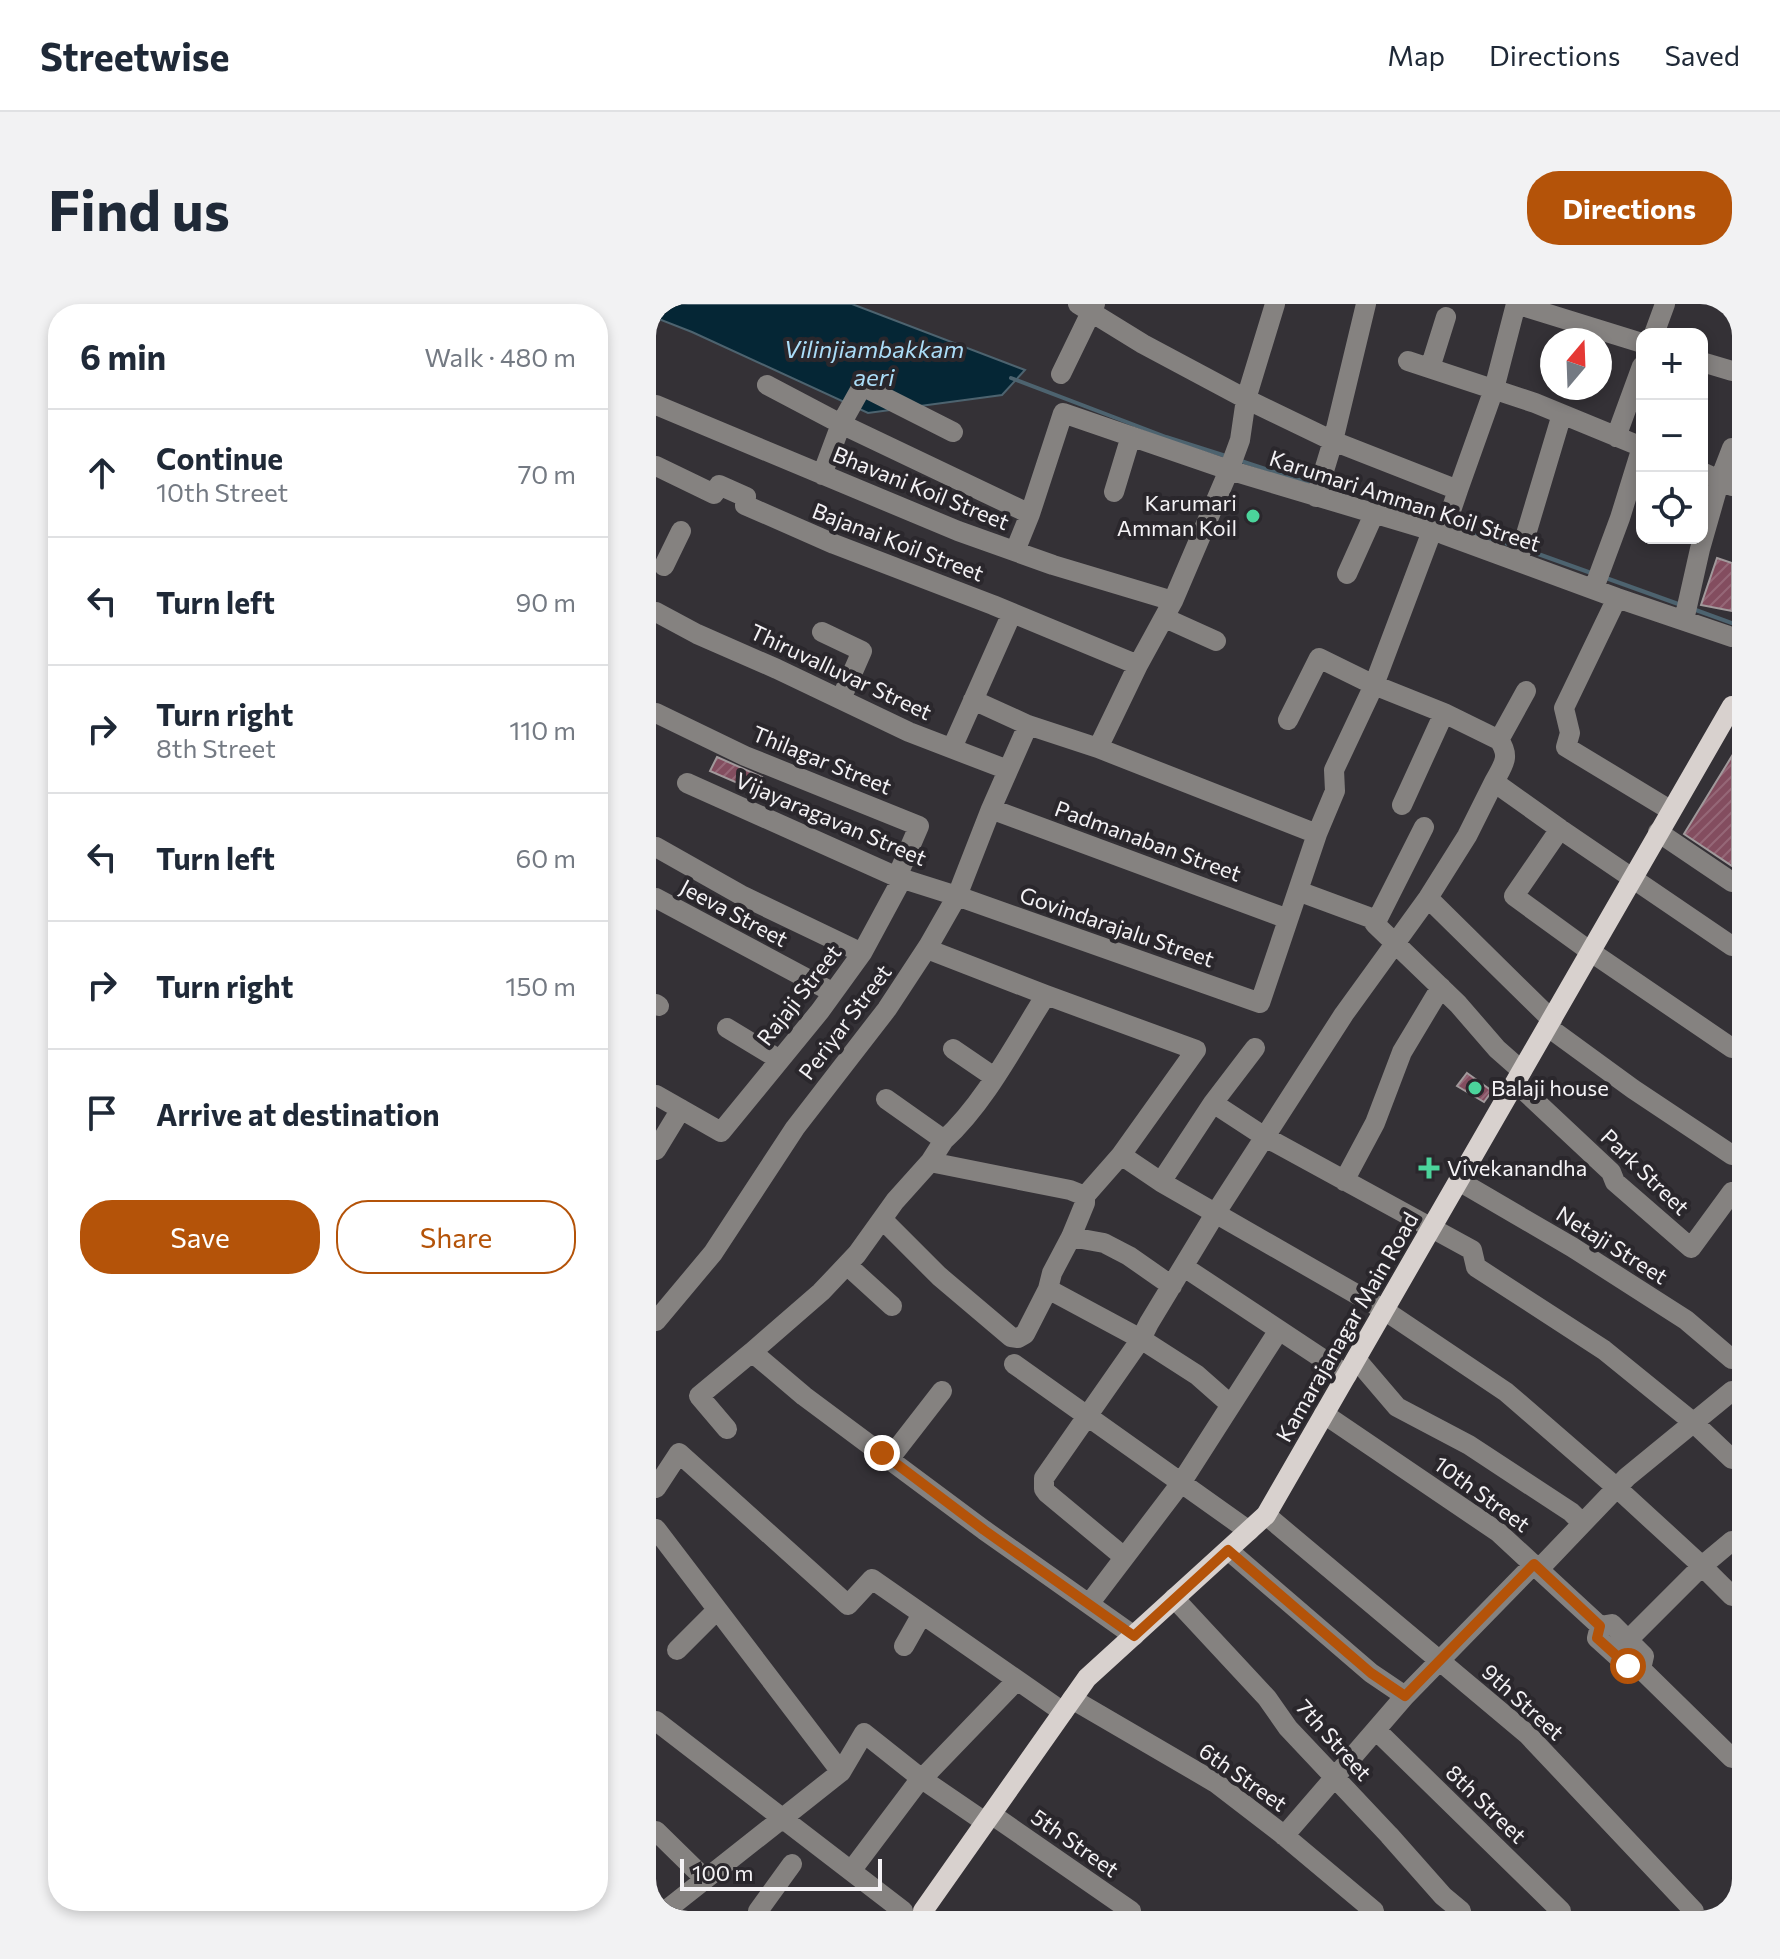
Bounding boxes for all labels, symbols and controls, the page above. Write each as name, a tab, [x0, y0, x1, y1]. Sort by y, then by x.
text: Streetwise	[40, 32, 229, 79]
text: Map	[1387, 38, 1445, 72]
text: Directions	[1489, 38, 1620, 72]
text: Saved	[1664, 38, 1740, 72]
button: Directions	[1527, 171, 1732, 245]
text: Find us	[48, 174, 230, 243]
north arrow	[1540, 328, 1612, 400]
map controls	[1636, 328, 1708, 544]
button: +	[1636, 328, 1708, 400]
water label: Vilinjiambakkam aeri	[784, 334, 964, 391]
text: 6 min	[80, 335, 166, 377]
text: Walk · 480 m	[424, 341, 576, 372]
button: −	[1636, 400, 1708, 472]
text: Continue	[156, 439, 283, 476]
street label: Bhavani Koil Street	[829, 440, 1013, 535]
street label: Karumari Amman Koil Street	[1266, 444, 1544, 557]
icon: ahead	[80, 451, 124, 495]
text: 70 m	[518, 458, 576, 489]
button: locate	[1636, 472, 1708, 544]
text: 10th Street	[156, 476, 288, 507]
place label: Karumari Amman Koil	[1117, 489, 1237, 541]
street label: Bajanai Koil Street	[809, 496, 988, 587]
marker: Karumari Amman Koil	[1244, 507, 1262, 525]
icon: left	[80, 579, 124, 623]
text: Turn left	[156, 583, 275, 620]
text: 90 m	[516, 586, 576, 617]
street label: Thiruvalluvar Street	[746, 618, 936, 725]
text: Turn right	[156, 695, 293, 732]
icon: right	[80, 707, 124, 751]
text: 110 m	[509, 714, 576, 745]
street label: Thilagar Street	[749, 719, 896, 800]
text: 8th Street	[156, 732, 276, 763]
street label: Vijayaragavan Street	[732, 766, 931, 871]
street label: Padmanaban Street	[1051, 794, 1245, 887]
icon: left	[80, 835, 124, 879]
text: Turn left	[156, 839, 275, 876]
text: 60 m	[516, 842, 576, 873]
street label: Jeeva Street	[676, 873, 793, 952]
street label: Govindarajalu Street	[1016, 881, 1218, 973]
street label: Rajaji Street	[751, 939, 846, 1051]
street label: Periyar Street	[792, 959, 897, 1085]
icon: right	[80, 963, 124, 1007]
text: Turn right	[156, 967, 293, 1004]
text: 150 m	[505, 970, 576, 1001]
place label: Balaji house	[1491, 1074, 1609, 1101]
marker: Balaji house	[1466, 1079, 1484, 1097]
icon: arrive	[80, 1091, 124, 1135]
text: Arrive at destination	[156, 1095, 440, 1132]
street label: Park Street	[1596, 1123, 1695, 1220]
place label: Vivekanandha	[1447, 1154, 1587, 1181]
marker: Vivekanandha	[1418, 1157, 1440, 1179]
button: Save	[80, 1200, 320, 1274]
button: Share	[336, 1200, 576, 1274]
street label: Netaji Street	[1552, 1200, 1673, 1289]
street label: Kamarajanagar Main Road	[1270, 1207, 1423, 1446]
route end	[864, 1435, 900, 1471]
street label: 10th Street	[1429, 1450, 1535, 1537]
route start	[1610, 1648, 1646, 1684]
street label: 9th Street	[1477, 1658, 1570, 1746]
street label: 7th Street	[1291, 1694, 1378, 1786]
street label: 6th Street	[1194, 1736, 1293, 1817]
street label: 8th Street	[1441, 1759, 1532, 1849]
street label: 5th Street	[1026, 1803, 1124, 1883]
scale bar	[680, 1855, 882, 1891]
text: 100 m	[692, 1859, 754, 1886]

